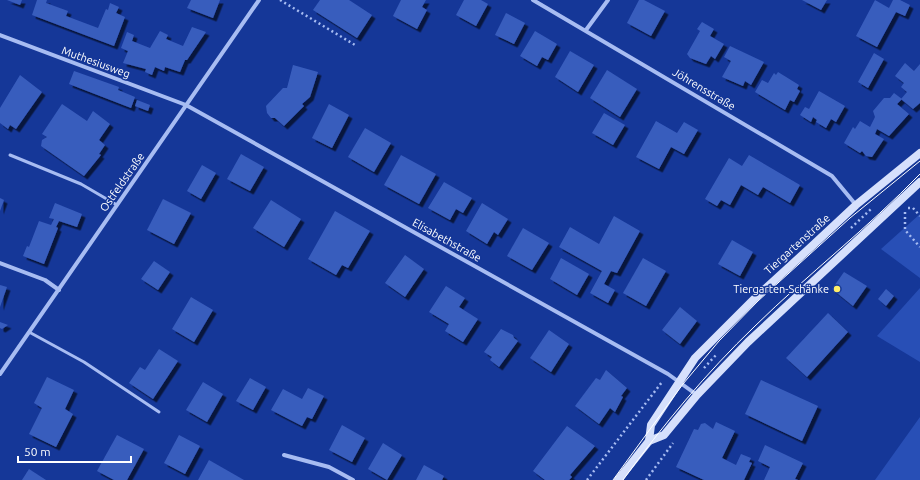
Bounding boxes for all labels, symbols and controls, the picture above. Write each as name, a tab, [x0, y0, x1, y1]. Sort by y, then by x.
street label: Muthesiusweg	[60, 44, 132, 80]
street label: Jöhrensstraße	[670, 66, 738, 112]
street label: Ostfeldstraße	[97, 150, 147, 214]
street label: Tiergartenstraße	[762, 212, 832, 276]
street label: Elisabethstraße	[410, 216, 484, 264]
place label: Tiergarten-Schänke	[733, 283, 829, 295]
marker: Tiergarten-Schänke	[832, 284, 842, 294]
scale bar	[18, 438, 131, 464]
text: 50 m	[24, 445, 51, 458]

